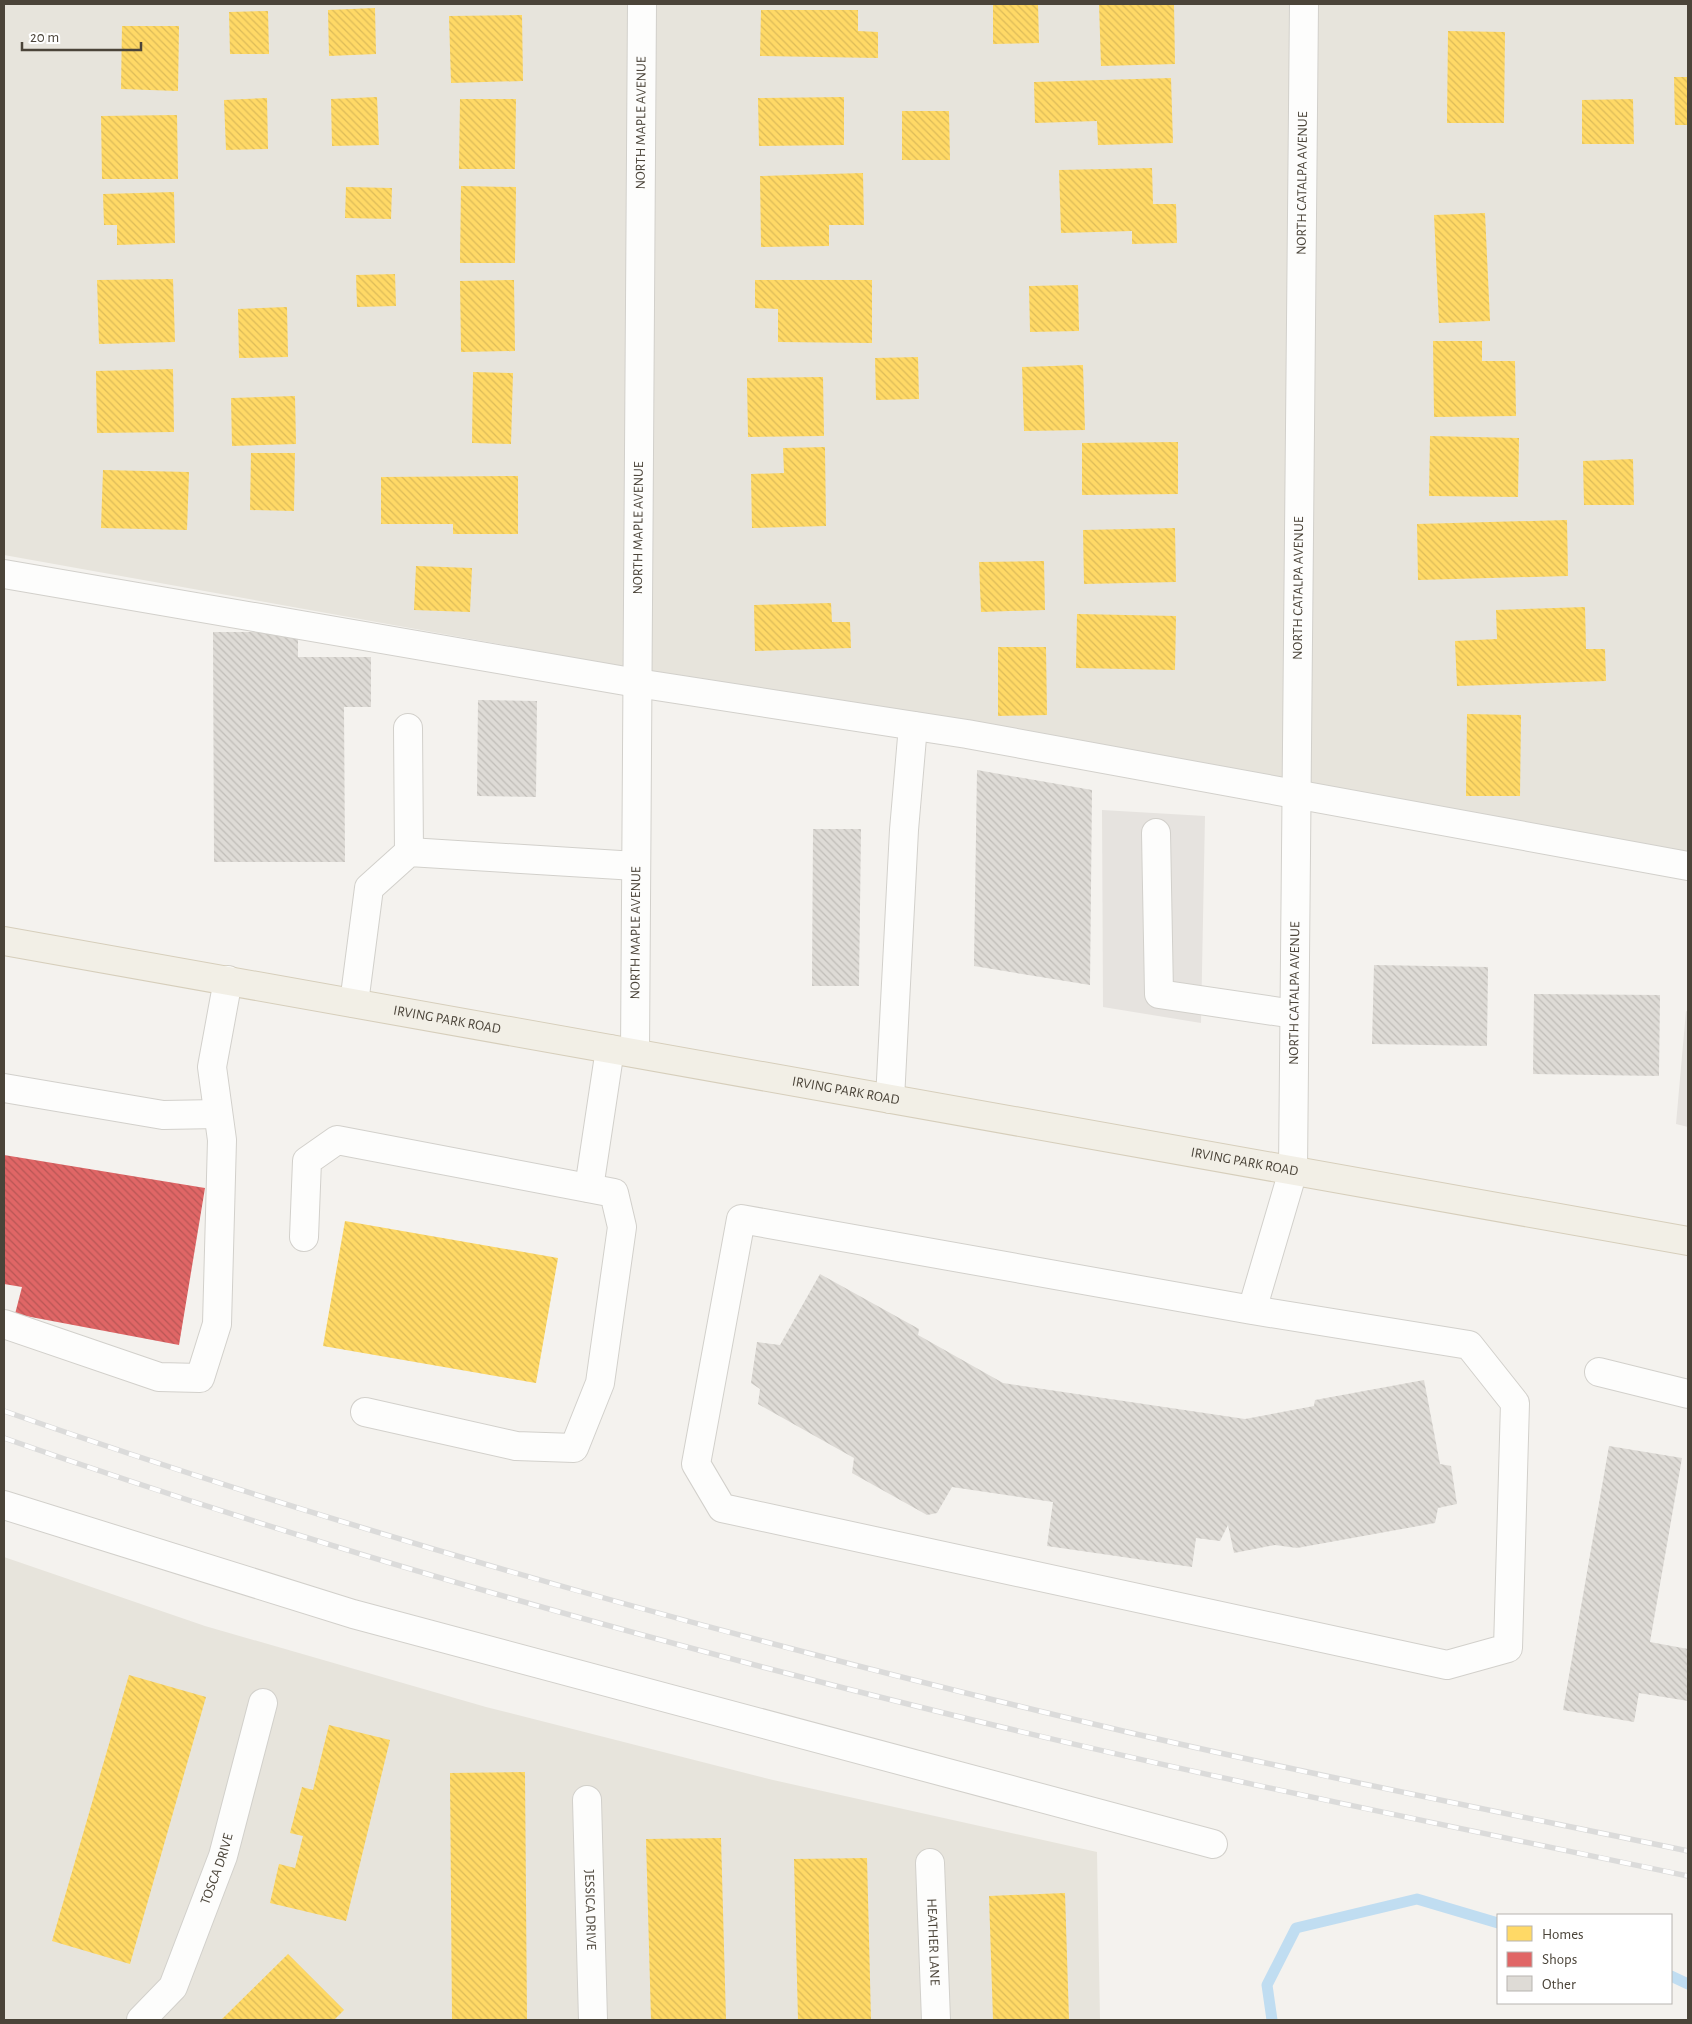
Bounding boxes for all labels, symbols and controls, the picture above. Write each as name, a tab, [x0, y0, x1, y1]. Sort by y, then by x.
scale bar	[22, 20, 141, 52]
text: 20 m	[30, 30, 59, 45]
street label: NORTH MAPLE AVENUE	[634, 56, 649, 190]
street label: NORTH CATALPA AVENUE	[1295, 111, 1310, 255]
street label: NORTH MAPLE AVENUE	[631, 461, 646, 595]
street label: NORTH CATALPA AVENUE	[1291, 516, 1306, 660]
street label: NORTH MAPLE AVENUE	[628, 866, 643, 1000]
street label: NORTH CATALPA AVENUE	[1287, 921, 1302, 1065]
street label: IRVING PARK ROAD	[392, 1003, 502, 1036]
street label: IRVING PARK ROAD	[791, 1075, 901, 1107]
street label: IRVING PARK ROAD	[1190, 1146, 1299, 1178]
street label: TOSCA DRIVE	[198, 1832, 236, 1907]
street label: JESSICA DRIVE	[582, 1870, 598, 1951]
street label: HEATHER LANE	[924, 1898, 942, 1986]
legend	[1497, 1914, 1672, 2004]
text: Homes	[1542, 1927, 1584, 1942]
text: Shops	[1542, 1952, 1577, 1967]
text: Other	[1542, 1977, 1576, 1992]

